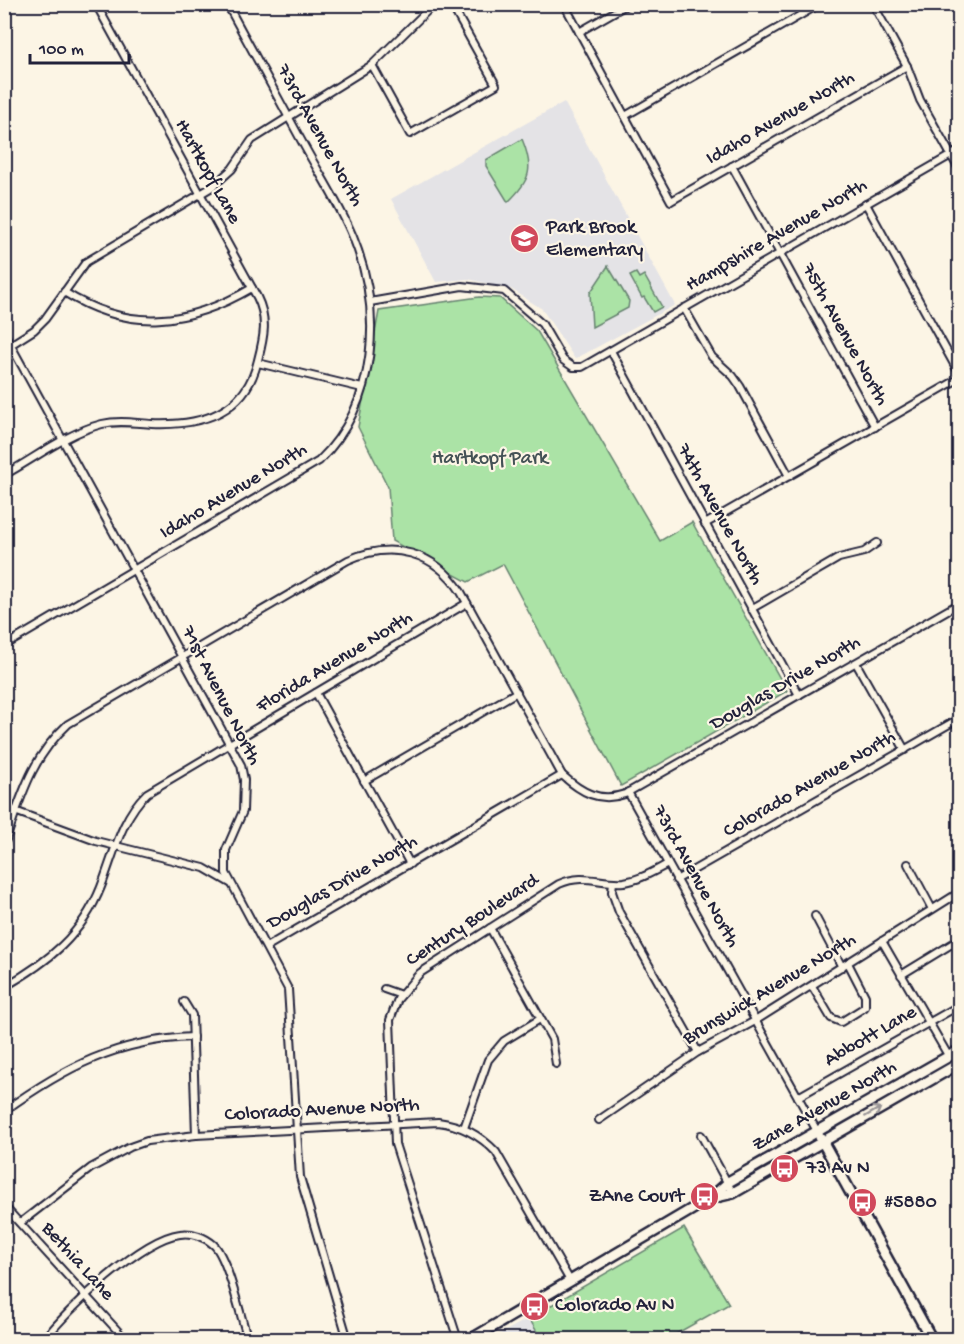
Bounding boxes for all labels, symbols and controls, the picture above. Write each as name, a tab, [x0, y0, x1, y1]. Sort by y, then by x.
scale bar	[30, 27, 129, 65]
text: 100 m	[38, 40, 84, 61]
street label: 73rd Avenue North	[270, 60, 368, 211]
street label: Idaho Avenue North	[703, 67, 860, 171]
street label: Hartkopf Lane	[169, 116, 246, 229]
street label: Hampshire Avenue North	[682, 175, 872, 297]
place label: Park Brook Elementary	[545, 217, 644, 263]
school or university icon: Park Brook Elementary	[509, 223, 541, 255]
street label: 75th Avenue North	[795, 259, 893, 410]
street label: Idaho Avenue North	[156, 439, 312, 545]
street label: 74th Avenue North	[670, 440, 767, 590]
park label: Hartkopf Park	[432, 448, 550, 471]
street label: Florida Avenue North	[252, 607, 418, 719]
street label: 71st Avenue North	[175, 622, 265, 770]
street label: Douglas Drive North	[705, 632, 865, 737]
street label: Colorado Avenue North	[720, 726, 901, 844]
street label: 73rd Avenue North	[646, 801, 744, 952]
street label: Douglas Drive North	[262, 831, 422, 936]
street label: Century Boulevard	[402, 868, 545, 972]
street label: Brunswick Avenue North	[678, 929, 861, 1051]
street label: Abbott Lane	[821, 1001, 922, 1073]
street label: Zane Avenue North	[749, 1056, 902, 1158]
street label: Colorado Avenue North	[224, 1094, 420, 1128]
one-way arrow	[864, 1106, 881, 1118]
bus stop icon: 73 Av N	[769, 1153, 801, 1185]
place label: 73 Av N	[805, 1158, 870, 1181]
bus stop icon: ZAne Court	[689, 1181, 721, 1213]
place label: ZAne Court	[589, 1186, 686, 1209]
bus stop icon: #5880	[847, 1187, 879, 1219]
place label: #5880	[884, 1192, 937, 1215]
street label: Bethia Lane	[35, 1217, 119, 1307]
bus stop icon: Colorado Av N	[518, 1290, 550, 1322]
place label: Colorado Av N	[555, 1295, 674, 1318]

